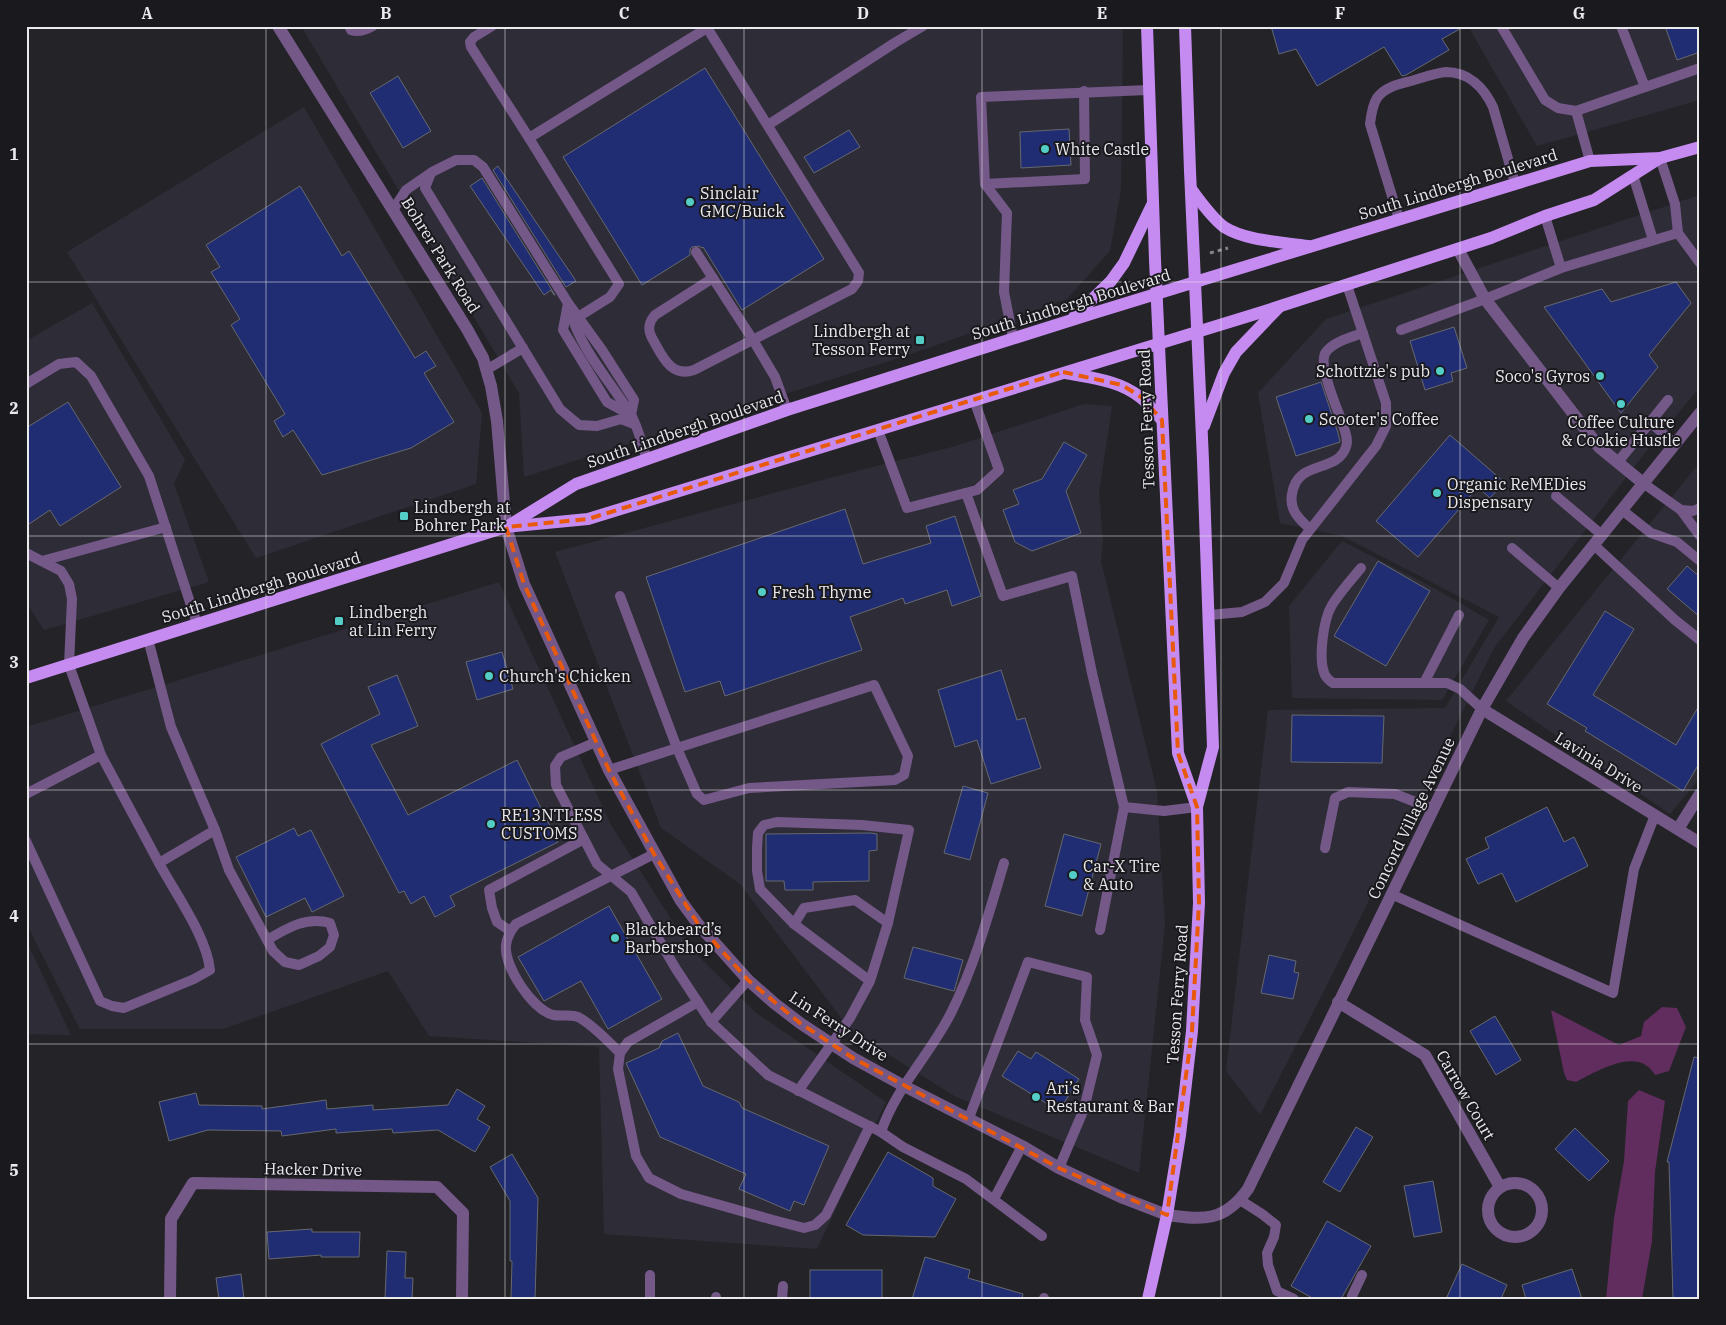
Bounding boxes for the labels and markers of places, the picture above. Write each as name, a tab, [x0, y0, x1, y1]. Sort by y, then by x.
place label: White Castle	[1055, 139, 1149, 159]
marker: White Castle	[1039, 143, 1051, 155]
place label: Sinclair GMC/Buick	[700, 183, 785, 221]
marker: Sinclair GMC/Buick	[684, 196, 696, 208]
place label: Lindbergh at Tesson Ferry	[812, 321, 910, 359]
marker: Lindbergh at Tesson Ferry	[914, 334, 926, 346]
place label: Schottzie's pub	[1316, 361, 1430, 381]
marker: Schottzie's pub	[1434, 365, 1446, 377]
place label: Soco's Gyros	[1495, 366, 1590, 386]
marker: Soco's Gyros	[1594, 370, 1606, 382]
marker: Coffee Culture & Cookie Hustle	[1615, 398, 1627, 410]
place label: Scooter's Coffee	[1319, 409, 1439, 429]
place label: Coffee Culture & Cookie Hustle	[1561, 412, 1681, 450]
marker: Scooter's Coffee	[1303, 413, 1315, 425]
place label: Organic ReMEDies Dispensary	[1447, 474, 1586, 512]
marker: Organic ReMEDies Dispensary	[1431, 487, 1443, 499]
place label: Lindbergh at Bohrer Park	[414, 497, 511, 535]
marker: Lindbergh at Bohrer Park	[398, 510, 410, 522]
place label: Fresh Thyme	[772, 582, 871, 602]
marker: Fresh Thyme	[756, 586, 768, 598]
place label: Lindbergh at Lin Ferry	[349, 602, 437, 640]
marker: Lindbergh at Lin Ferry	[333, 615, 345, 627]
place label: Church's Chicken	[499, 666, 631, 686]
marker: Church's Chicken	[483, 670, 495, 682]
place label: RE13NTLESS CUSTOMS	[501, 805, 603, 843]
marker: RE13NTLESS CUSTOMS	[485, 818, 497, 830]
place label: Car-X Tire & Auto	[1083, 856, 1160, 894]
marker: Car-X Tire & Auto	[1067, 869, 1079, 881]
place label: Blackbeard’s Barbershop	[625, 919, 722, 957]
marker: Blackbeard’s Barbershop	[609, 932, 621, 944]
place label: Ari’s Restaurant & Bar	[1046, 1078, 1174, 1116]
marker: Ari’s Restaurant & Bar	[1030, 1091, 1042, 1103]

